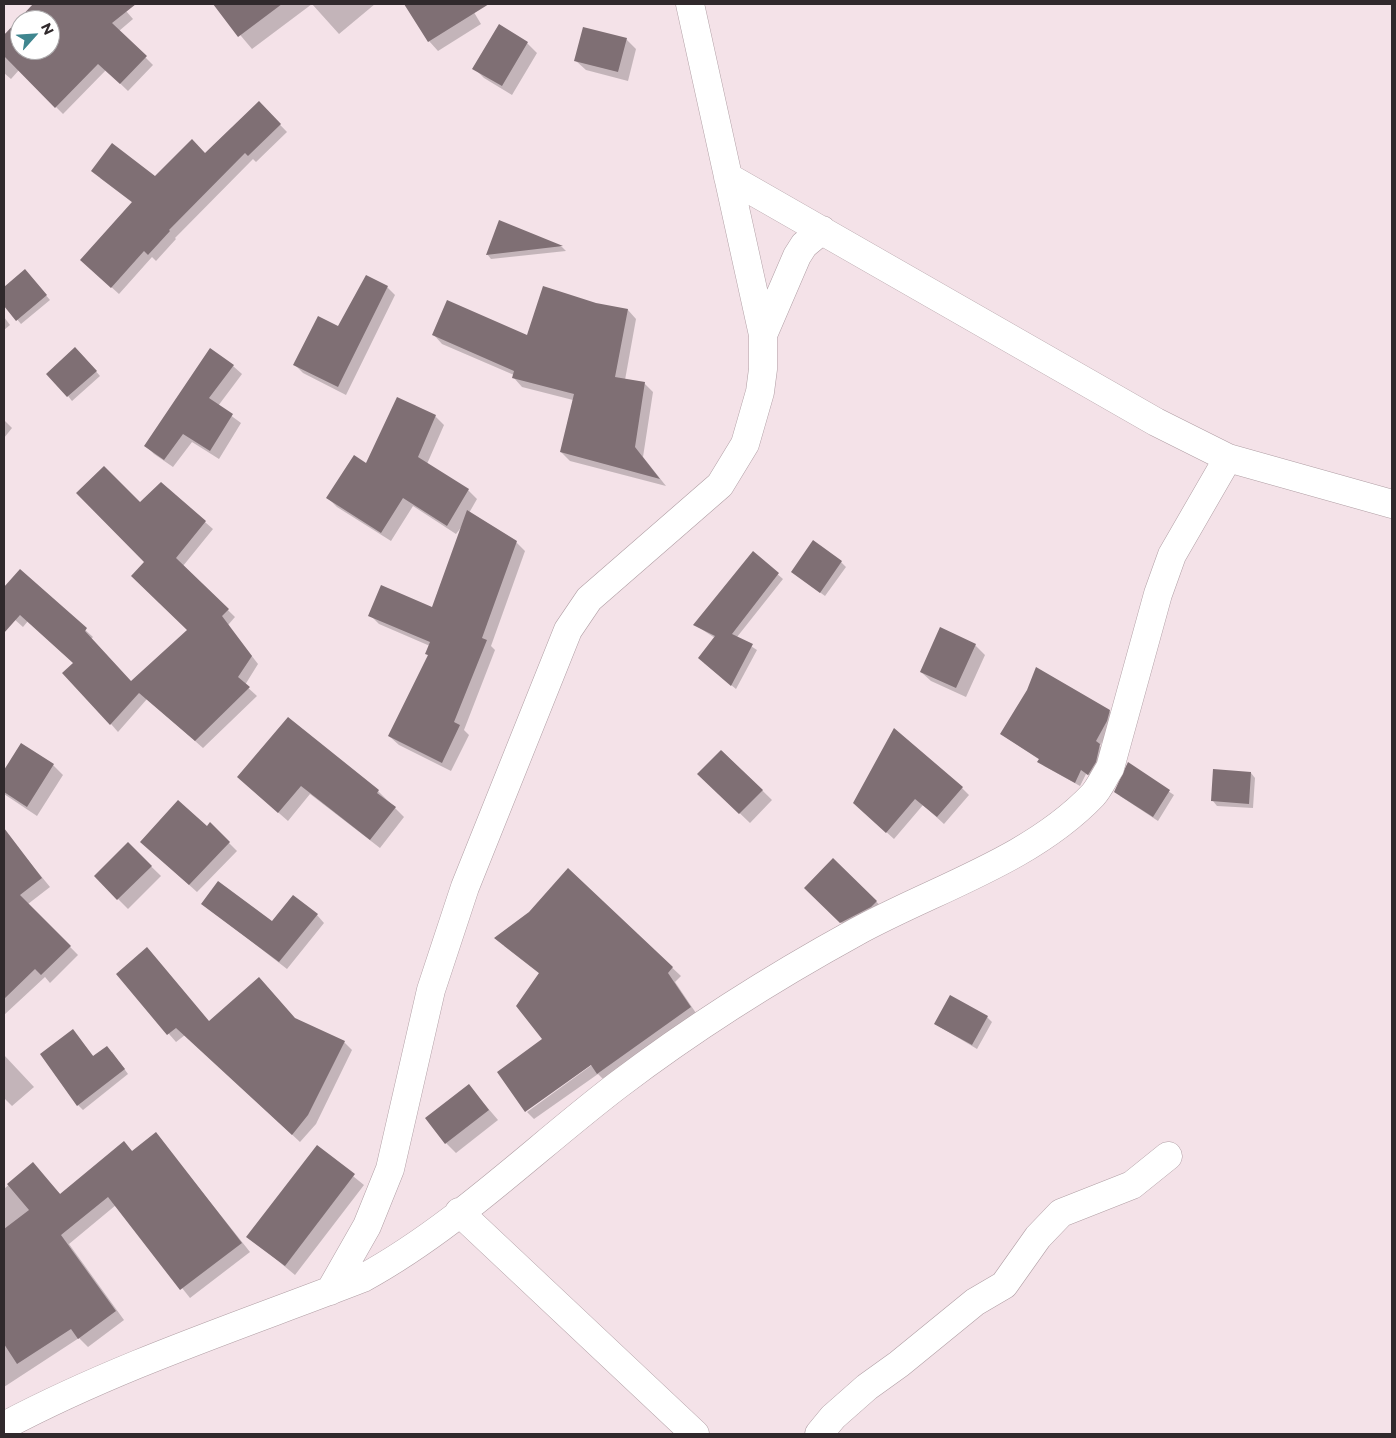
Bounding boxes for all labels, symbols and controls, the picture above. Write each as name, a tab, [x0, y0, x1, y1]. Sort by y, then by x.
north arrow	[10, 10, 60, 60]
text: N	[37, 20, 58, 38]

